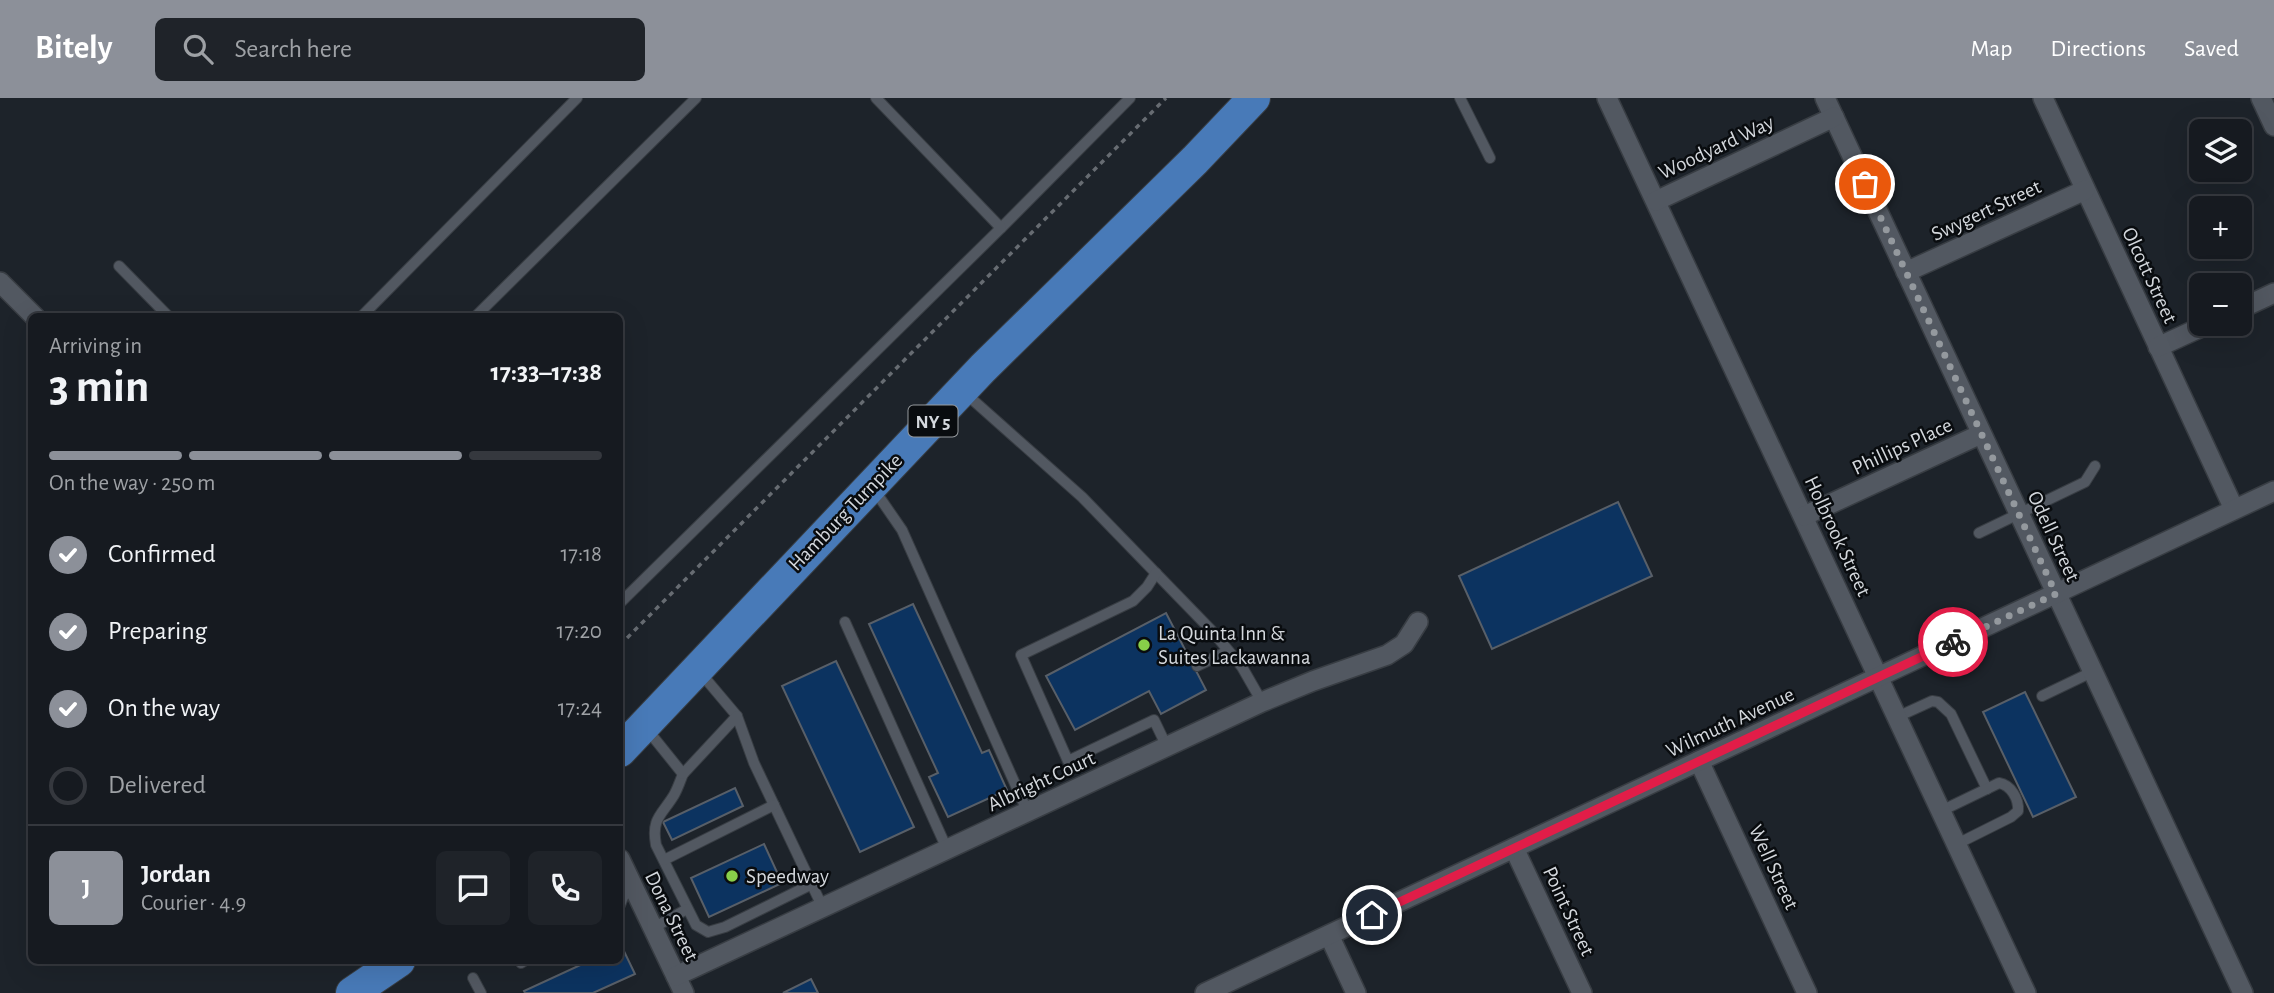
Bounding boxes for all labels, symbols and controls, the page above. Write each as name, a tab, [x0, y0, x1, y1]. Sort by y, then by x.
search box	[155, 18, 645, 81]
icon: search	[179, 30, 217, 68]
text: Bitely	[35, 32, 113, 65]
text: Search here	[235, 36, 352, 62]
text: Map	[1970, 37, 2012, 61]
text: Directions	[2050, 37, 2146, 61]
text: Saved	[2184, 37, 2239, 61]
street label: Woodyard Way	[1655, 112, 1777, 183]
map controls	[2189, 119, 2252, 336]
button: layers	[2189, 119, 2252, 182]
pin	[1835, 154, 1895, 214]
icon: bag	[1846, 165, 1884, 203]
street label: Swygert Street	[1928, 176, 2045, 245]
button: +	[2189, 196, 2252, 259]
street label: Olcott Street	[2118, 224, 2181, 327]
button: −	[2189, 273, 2252, 336]
text: Arriving in	[49, 335, 142, 358]
text: 17:33–17:38	[490, 359, 602, 385]
text: 3 min	[49, 364, 149, 410]
road number: NY 5	[908, 406, 958, 436]
street label: Phillips Place	[1849, 414, 1956, 479]
street label: Hamburg Turnpike	[784, 450, 906, 575]
text: On the way · 250 m	[49, 472, 216, 495]
street label: Holbrook Street	[1801, 473, 1875, 600]
street label: Odell Street	[2023, 488, 2084, 585]
icon: check	[49, 536, 87, 574]
text: Confirmed	[108, 541, 216, 567]
text: 17:18	[560, 543, 602, 566]
courier	[1918, 607, 1988, 677]
icon: check	[49, 613, 87, 651]
text: Preparing	[108, 618, 207, 644]
text: 17:20	[557, 620, 602, 643]
place label: La Quinta Inn & Suites Lackawanna	[1158, 623, 1311, 668]
icon: bike	[1934, 623, 1972, 661]
marker: La Quinta Inn & Suites Lackawanna	[1136, 637, 1152, 653]
street label: Wilmuth Avenue	[1663, 684, 1798, 761]
icon: check	[49, 690, 87, 728]
text: On the way	[108, 695, 220, 721]
text: 17:24	[558, 697, 602, 720]
street label: Albright Court	[984, 747, 1098, 815]
text: Delivered	[108, 772, 206, 798]
street label: Well Street	[1745, 822, 1802, 913]
button: chat	[436, 851, 510, 925]
button: phone	[528, 851, 602, 925]
text: Jordan	[141, 861, 211, 887]
street label: Point Street	[1539, 863, 1598, 959]
place label: Speedway	[746, 866, 829, 887]
street label: Dona Street	[641, 868, 702, 965]
marker: Speedway	[724, 868, 740, 884]
text: J	[82, 875, 90, 901]
pin	[1342, 885, 1402, 945]
text: Courier · 4.9	[141, 892, 246, 915]
icon: home	[1353, 896, 1391, 934]

